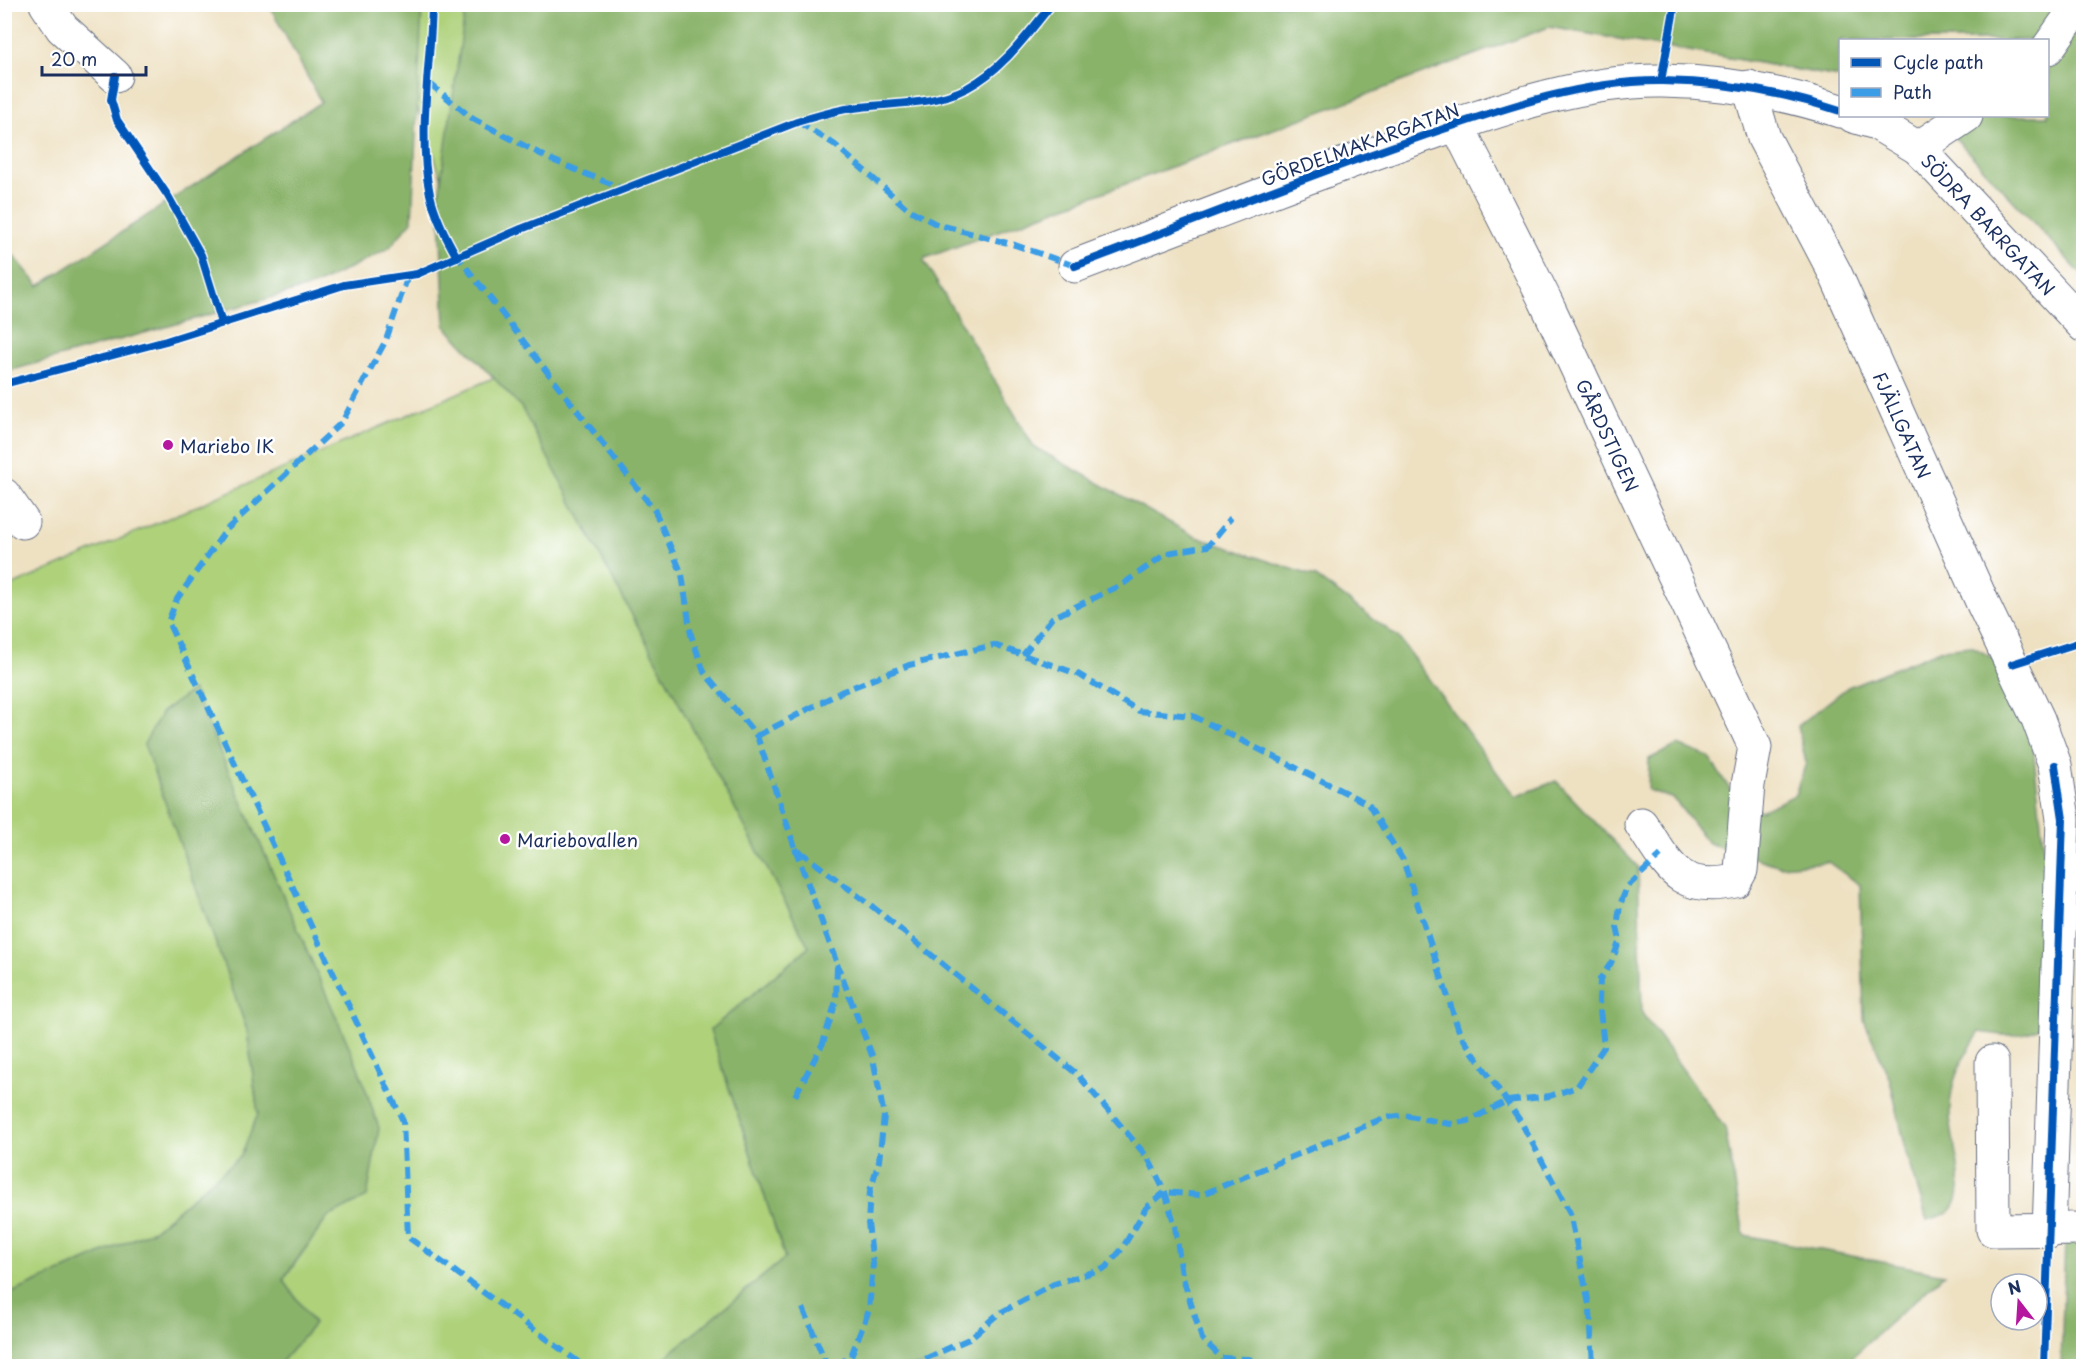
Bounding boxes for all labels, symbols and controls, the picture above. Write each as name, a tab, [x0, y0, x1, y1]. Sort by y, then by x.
scale bar	[42, 39, 146, 77]
legend	[1839, 39, 2049, 117]
text: 20 m	[51, 45, 97, 72]
text: Cycle path	[1893, 48, 1984, 75]
text: Path	[1893, 78, 1932, 105]
street label: GÖRDELMAKARGATAN	[1257, 96, 1463, 192]
street label: SÖDRA BARRGATAN	[1916, 147, 2062, 301]
street label: FJÄLLGATAN	[1867, 367, 1939, 483]
street label: GÅRDSTIGEN	[1570, 374, 1647, 496]
place label: Mariebo IK	[180, 432, 274, 459]
marker: Mariebo IK	[161, 438, 175, 452]
place label: Mariebovallen	[517, 826, 638, 853]
marker: Mariebovallen	[498, 832, 512, 846]
north arrow	[1989, 1272, 2049, 1332]
text: N	[2005, 1273, 2024, 1300]

